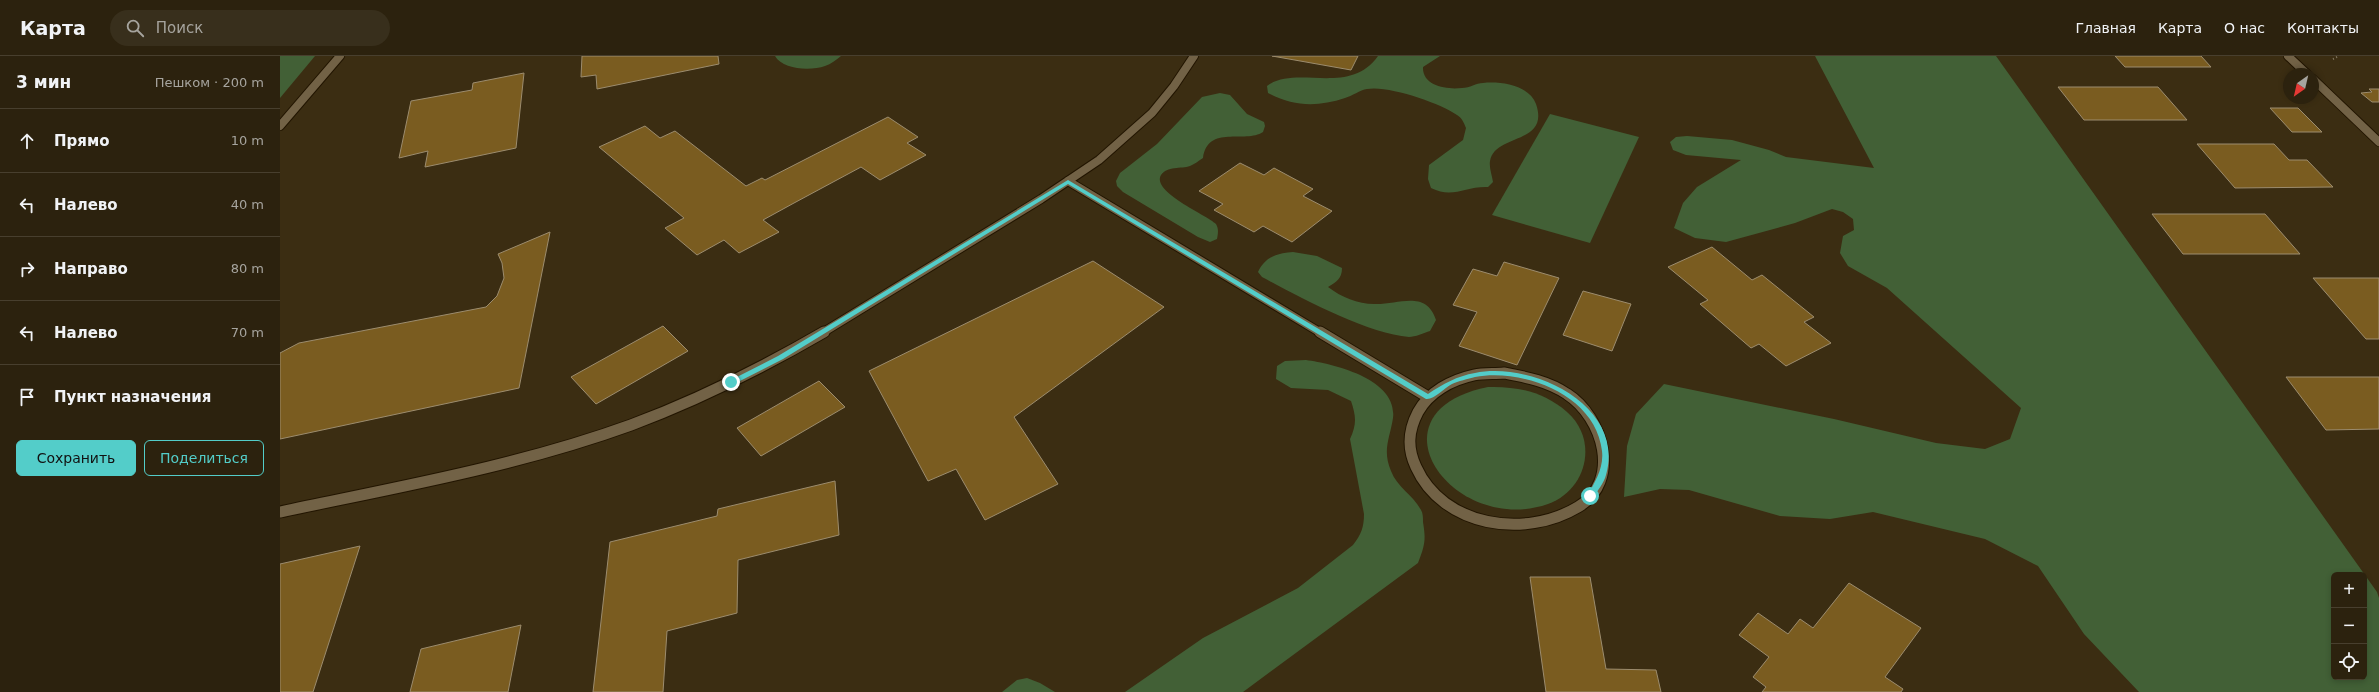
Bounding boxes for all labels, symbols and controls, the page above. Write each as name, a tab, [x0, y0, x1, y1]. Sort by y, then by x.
search box	[110, 10, 390, 46]
text: Карта	[20, 17, 86, 39]
icon: search	[124, 17, 146, 39]
text: Поиск	[156, 19, 203, 37]
text: Главная	[2075, 20, 2136, 36]
text: Карта	[2158, 20, 2202, 36]
text: О нас	[2224, 20, 2265, 36]
text: Контакты	[2287, 20, 2359, 36]
north arrow	[2283, 68, 2319, 104]
text: 3 мин	[16, 72, 71, 92]
text: Пешком · 200 m	[155, 75, 264, 90]
icon: ahead	[16, 130, 38, 152]
text: Прямо	[54, 132, 110, 150]
text: 10 m	[231, 133, 264, 148]
icon: left	[16, 194, 38, 216]
text: Налево	[54, 196, 118, 214]
text: 40 m	[231, 197, 264, 212]
icon: right	[16, 258, 38, 280]
text: Направо	[54, 260, 128, 278]
text: 80 m	[231, 261, 264, 276]
icon: left	[16, 322, 38, 344]
text: Налево	[54, 324, 118, 342]
text: 70 m	[231, 325, 264, 340]
route end	[722, 373, 740, 391]
icon: arrive	[16, 386, 38, 408]
text: Пункт назначения	[54, 388, 211, 406]
button: Сохранить	[16, 440, 136, 476]
button: Поделиться	[144, 440, 264, 476]
route start	[1581, 487, 1599, 505]
map controls	[2331, 572, 2367, 680]
button: +	[2331, 572, 2367, 608]
button: −	[2331, 608, 2367, 644]
button: locate	[2331, 644, 2367, 680]

